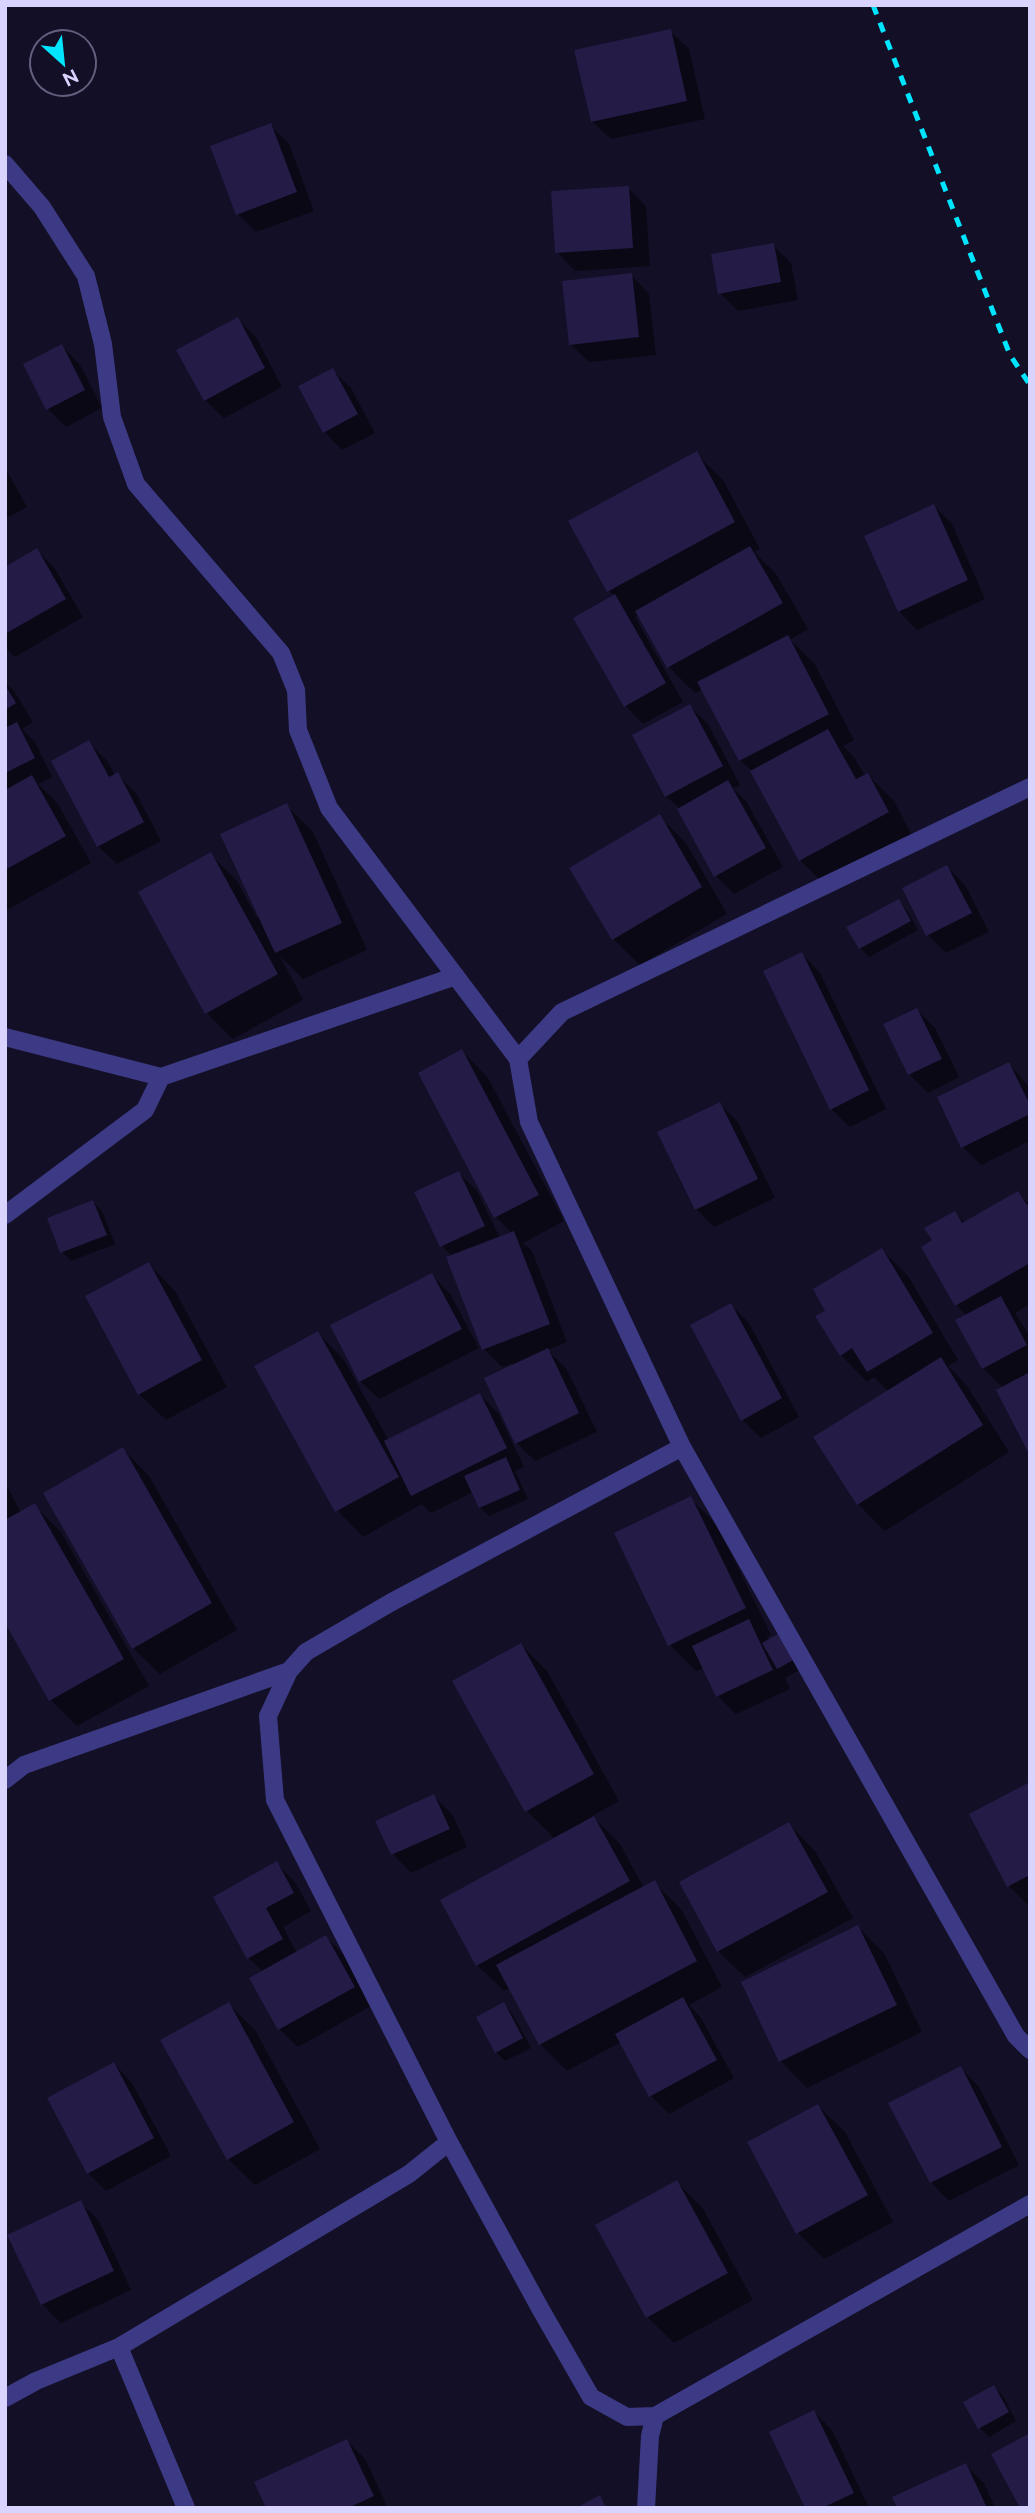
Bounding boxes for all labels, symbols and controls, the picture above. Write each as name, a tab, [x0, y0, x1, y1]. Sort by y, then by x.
north arrow	[28, 28, 98, 98]
text: N	[59, 65, 82, 91]

